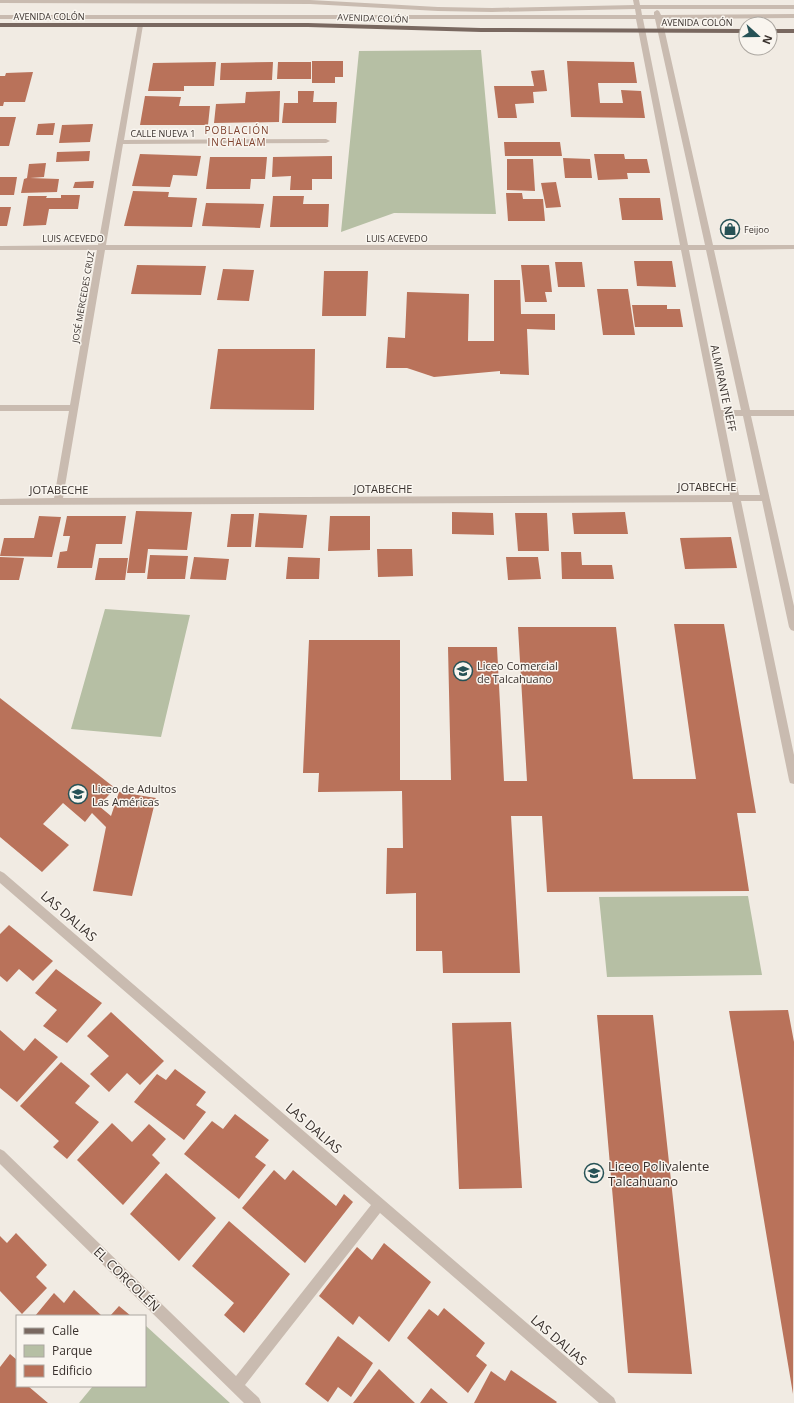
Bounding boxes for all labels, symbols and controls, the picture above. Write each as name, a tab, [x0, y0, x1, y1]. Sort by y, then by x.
street label: AVENIDA COLÓN	[13, 10, 85, 23]
street label: AVENIDA COLÓN	[337, 10, 409, 26]
street label: AVENIDA COLÓN	[661, 16, 733, 29]
north arrow	[738, 16, 778, 56]
text: N	[759, 33, 776, 47]
district label: POBLACIÓN INCHALAM	[204, 123, 270, 149]
street label: CALLE NUEVA 1	[131, 127, 195, 140]
shop icon: Feijoo	[719, 218, 741, 240]
place label: Feijoo	[744, 223, 769, 236]
street label: LUIS ACEVEDO	[42, 232, 104, 245]
street label: LUIS ACEVEDO	[366, 232, 428, 245]
street label: JOSÉ MERCEDES CRUZ	[68, 250, 97, 345]
street label: ALMIRANTE NEFF	[707, 343, 741, 433]
street label: JOTABECHE	[677, 479, 736, 494]
street label: JOTABECHE	[353, 481, 412, 496]
street label: JOTABECHE	[29, 482, 88, 497]
place label: Liceo Comercial de Talcahuano	[477, 658, 558, 686]
school or university icon: Liceo Comercial de Talcahuano	[452, 660, 474, 682]
place label: Liceo de Adultos Las Américas	[92, 781, 176, 809]
school or university icon: Liceo de Adultos Las Américas	[67, 783, 89, 805]
street label: LAS DALIAS	[37, 887, 101, 945]
street label: LAS DALIAS	[282, 1099, 346, 1157]
place label: Liceo Polivalente Talcahuano	[608, 1157, 709, 1190]
school or university icon: Liceo Polivalente Talcahuano	[583, 1162, 605, 1184]
street label: EL CORCOLÉN	[90, 1243, 164, 1315]
street label: LAS DALIAS	[527, 1311, 591, 1369]
legend	[16, 1315, 146, 1387]
text: Calle	[52, 1322, 79, 1339]
text: Parque	[52, 1342, 92, 1359]
text: Edificio	[52, 1362, 92, 1379]

